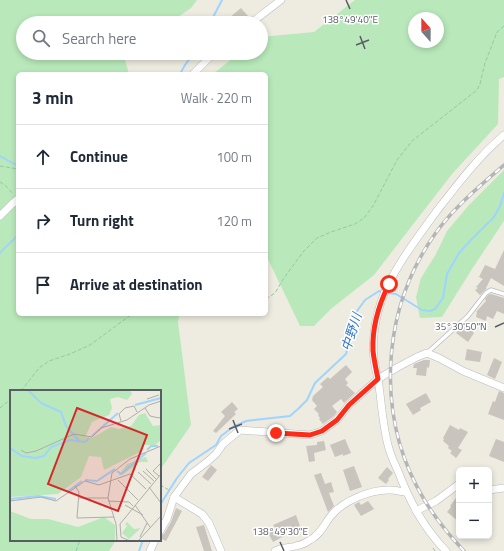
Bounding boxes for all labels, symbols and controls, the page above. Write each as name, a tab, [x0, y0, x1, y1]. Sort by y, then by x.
text: 138°49'40"E	[322, 12, 379, 27]
north arrow	[408, 12, 444, 48]
search box	[16, 16, 268, 60]
icon: search	[30, 27, 52, 49]
text: Search here	[62, 27, 136, 50]
text: 3 min	[32, 85, 73, 111]
text: Walk · 220 m	[181, 88, 252, 108]
text: Continue	[70, 145, 128, 168]
icon: ahead	[32, 146, 54, 168]
text: 100 m	[216, 147, 252, 167]
text: Turn right	[70, 209, 134, 232]
icon: right	[32, 210, 54, 232]
text: 120 m	[216, 211, 252, 231]
text: Arrive at destination	[70, 273, 203, 296]
icon: arrive	[32, 274, 54, 296]
route start	[380, 275, 398, 293]
water label: 中野川	[335, 308, 367, 354]
text: 35°30'50"N	[435, 319, 487, 334]
inset map	[10, 390, 161, 541]
route end	[267, 424, 285, 442]
map controls	[456, 467, 492, 539]
button: +	[456, 467, 492, 503]
button: −	[456, 503, 492, 539]
text: 138°49'30"E	[252, 524, 309, 539]

